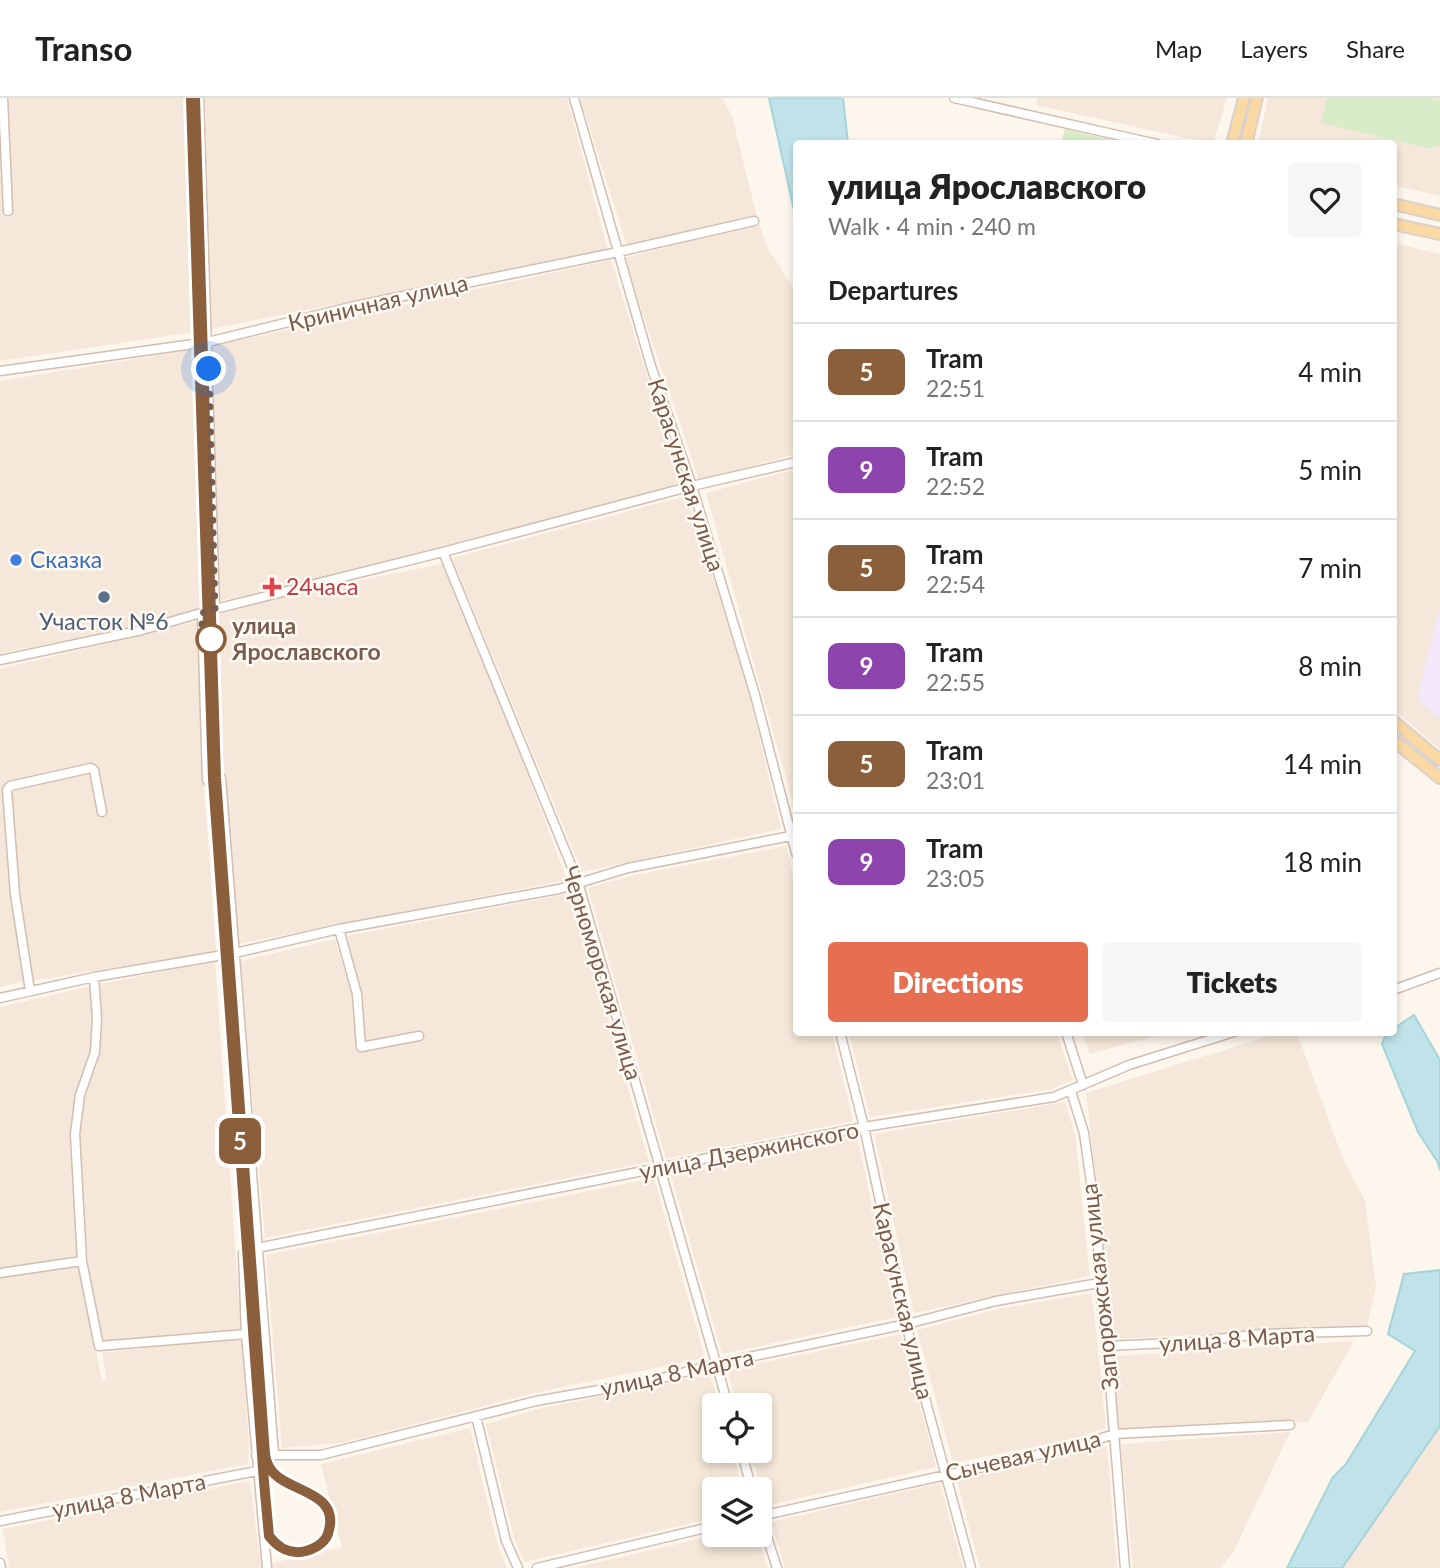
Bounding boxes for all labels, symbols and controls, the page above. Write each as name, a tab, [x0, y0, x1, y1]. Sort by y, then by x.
text: Transo	[35, 28, 132, 68]
text: Map	[1155, 34, 1202, 63]
text: Layers	[1240, 34, 1308, 63]
text: Share	[1346, 34, 1405, 63]
button: heart	[1288, 163, 1362, 237]
text: улица Ярославского	[828, 166, 1146, 206]
text: Walk · 4 min · 240 m	[828, 212, 1036, 240]
street label: Криничная улица	[285, 268, 470, 336]
text: Departures	[828, 274, 958, 306]
text: Tram	[926, 342, 983, 374]
your location	[191, 351, 226, 386]
text: 4 min	[1298, 356, 1362, 388]
text: 5	[860, 357, 873, 386]
text: 22:51	[926, 374, 985, 402]
street label: Карасунская улица	[643, 375, 731, 575]
text: Tram	[926, 440, 983, 472]
text: 5 min	[1298, 454, 1362, 486]
text: 9	[860, 455, 873, 484]
text: 22:52	[926, 472, 985, 500]
text: Tram	[926, 538, 983, 570]
place label: Сказка	[30, 545, 102, 573]
marker: Сказка	[8, 552, 24, 568]
text: 7 min	[1298, 552, 1362, 584]
text: 5	[860, 553, 873, 582]
text: 22:54	[926, 570, 985, 598]
place label: 24часа	[286, 572, 358, 600]
marker: 24часа	[264, 579, 280, 595]
marker: Участок №6	[96, 589, 112, 605]
place label: Участок №6	[39, 607, 169, 635]
place label: улица Ярославского	[231, 611, 381, 665]
marker: улица Ярославского	[196, 624, 226, 654]
text: Tram	[926, 636, 983, 668]
text: 8 min	[1298, 650, 1362, 682]
text: 9	[860, 651, 873, 680]
text: 22:55	[926, 668, 985, 696]
text: Tram	[926, 734, 983, 766]
text: 14 min	[1283, 748, 1362, 780]
text: 5	[860, 749, 873, 778]
text: 23:01	[926, 766, 985, 794]
text: Tram	[926, 832, 983, 864]
text: 18 min	[1283, 846, 1362, 878]
text: 9	[860, 847, 873, 876]
street label: Черноморская улица	[557, 862, 649, 1083]
text: 23:05	[926, 864, 985, 892]
button: Directions	[828, 942, 1088, 1022]
button: Tickets	[1102, 942, 1362, 1022]
street label: улица Дзержинского	[636, 1115, 861, 1185]
line badge: 5	[217, 1118, 263, 1164]
text: 5	[233, 1126, 247, 1155]
street label: Запорожская улица	[1074, 1182, 1124, 1392]
street label: Карасунская улица	[868, 1200, 940, 1402]
street label: улица 8 Марта	[1158, 1319, 1316, 1357]
street label: улица 8 Марта	[598, 1342, 756, 1402]
map controls	[702, 1393, 772, 1547]
button: locate	[702, 1393, 772, 1463]
street label: Сычевая улица	[942, 1424, 1103, 1487]
street label: улица 8 Марта	[50, 1466, 208, 1524]
button: layers	[702, 1477, 772, 1547]

